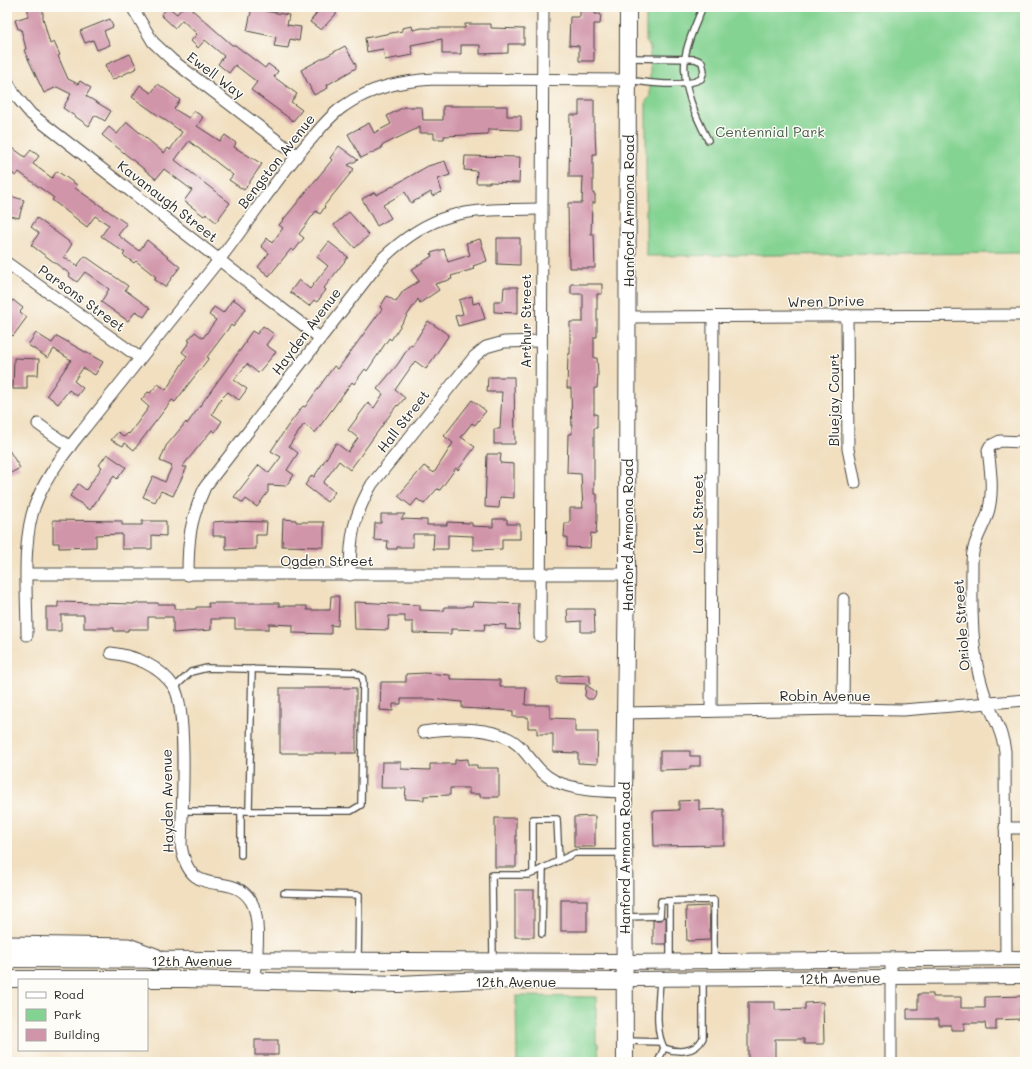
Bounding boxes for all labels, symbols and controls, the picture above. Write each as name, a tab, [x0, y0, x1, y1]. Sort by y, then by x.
street label: Ewell Way	[183, 47, 249, 103]
street label: Bengston Avenue	[233, 110, 319, 212]
park label: Centennial Park	[715, 122, 825, 141]
street label: Hanford Armona Road	[619, 135, 638, 287]
street label: Kavanaugh Street	[114, 156, 222, 246]
street label: Parsons Street	[35, 260, 129, 336]
street label: Arthur Street	[516, 274, 535, 368]
street label: Hayden Avenue	[267, 284, 345, 378]
street label: Wren Drive	[787, 291, 865, 311]
street label: Bluejay Court	[824, 354, 843, 446]
street label: Hall Street	[372, 386, 434, 456]
street label: Hanford Armona Road	[618, 459, 637, 611]
street label: Lark Street	[688, 474, 707, 554]
street label: Ogden Street	[280, 551, 374, 570]
street label: Oriole Street	[948, 578, 974, 672]
street label: Robin Avenue	[779, 686, 871, 705]
street label: Hayden Avenue	[157, 749, 177, 853]
street label: Hanford Armona Road	[615, 782, 634, 934]
street label: 12th Avenue	[151, 951, 233, 970]
street label: 12th Avenue	[799, 968, 881, 988]
street label: 12th Avenue	[475, 972, 557, 991]
legend	[18, 979, 148, 1051]
text: Road	[54, 986, 84, 1002]
text: Park	[54, 1006, 81, 1022]
text: Building	[54, 1026, 100, 1042]

